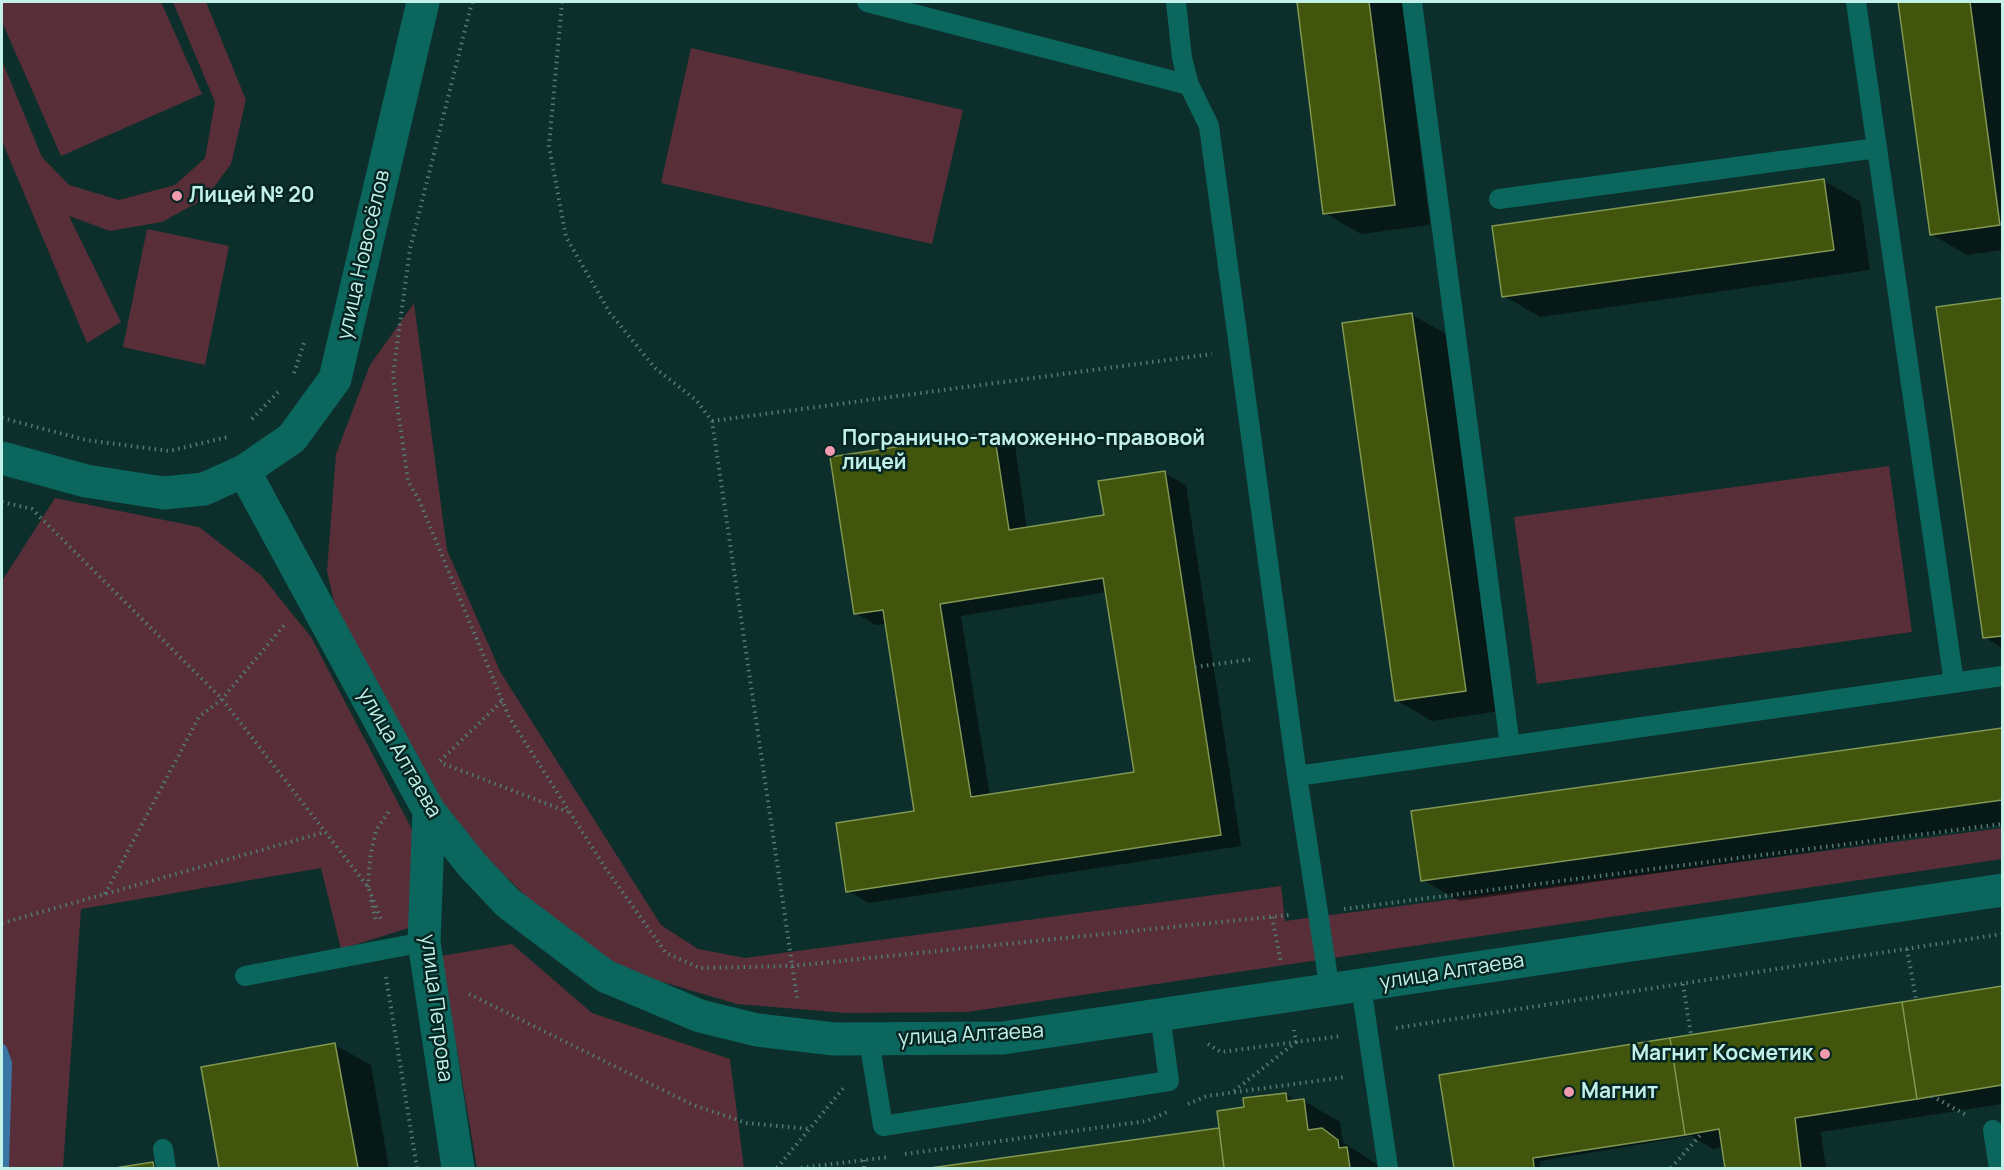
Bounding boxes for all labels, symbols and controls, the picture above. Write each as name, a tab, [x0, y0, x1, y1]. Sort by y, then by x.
street label: улица Новосёлов	[332, 168, 396, 342]
place label: Лицей № 20	[189, 183, 315, 209]
marker: Лицей № 20	[170, 189, 184, 203]
place label: Погранично-таможенно-правовой лицей	[842, 426, 1205, 476]
marker: Погранично-таможенно-правовой лицей	[823, 444, 837, 458]
street label: улица Алтаева	[352, 683, 446, 823]
street label: улица Петрова	[414, 933, 458, 1083]
street label: улица Алтаева	[1378, 948, 1526, 996]
street label: улица Алтаева	[897, 1019, 1045, 1051]
place label: Магнит Косметик	[1631, 1041, 1813, 1067]
marker: Магнит Косметик	[1818, 1047, 1832, 1061]
place label: Магнит	[1581, 1079, 1658, 1105]
marker: Магнит	[1562, 1085, 1576, 1099]

